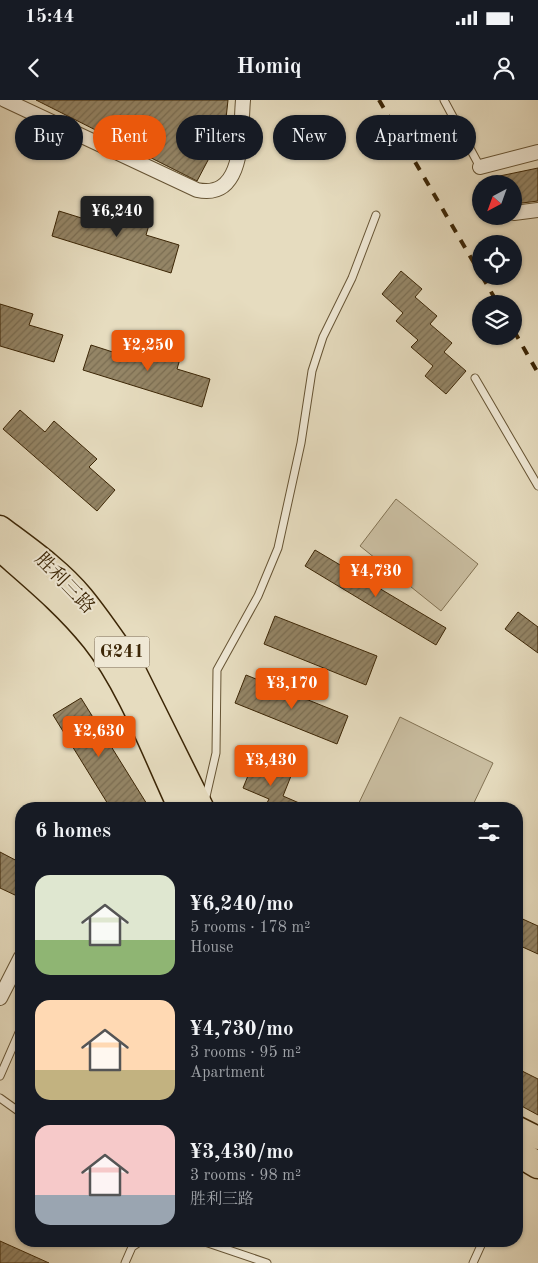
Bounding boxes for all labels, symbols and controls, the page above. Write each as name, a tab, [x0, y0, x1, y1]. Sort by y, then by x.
text: 15:44	[25, 8, 74, 27]
icon: back	[20, 54, 48, 82]
icon: person	[490, 54, 518, 82]
text: Homiq	[237, 56, 301, 78]
chip: Buy	[15, 115, 83, 160]
chip: Rent	[93, 115, 166, 160]
chip: Filters	[176, 115, 263, 160]
chip: New	[273, 115, 346, 160]
chip: Apartment	[356, 115, 476, 160]
north arrow	[472, 175, 522, 225]
map controls	[472, 175, 522, 345]
pin: ¥6,240	[76, 196, 158, 238]
text: ¥6,240	[92, 204, 142, 220]
button: locate	[472, 235, 522, 285]
button: layers	[472, 295, 522, 345]
pin: ¥2,250	[107, 330, 189, 372]
text: ¥2,250	[123, 338, 173, 354]
street label: 胜利三路	[31, 549, 99, 618]
pin: ¥4,730	[335, 556, 417, 598]
text: ¥4,730	[351, 564, 401, 580]
road number: G241	[94, 636, 150, 668]
pin: ¥3,170	[251, 668, 333, 710]
text: ¥3,170	[267, 676, 317, 692]
pin: ¥2,630	[58, 716, 140, 758]
text: ¥2,630	[74, 724, 124, 740]
pin: ¥3,430	[230, 744, 312, 787]
text: ¥3,430	[246, 753, 296, 769]
icon: filters	[475, 818, 503, 846]
text: 6 homes	[35, 821, 111, 842]
text: ¥6,240/mo	[190, 894, 294, 915]
icon: home	[75, 895, 135, 955]
text: 5 rooms · 178 m²	[190, 920, 310, 936]
text: House	[190, 940, 233, 956]
text: ¥4,730/mo	[190, 1019, 294, 1040]
icon: home	[75, 1020, 135, 1080]
text: 3 rooms · 95 m²	[190, 1045, 301, 1061]
text: Apartment	[190, 1065, 265, 1081]
text: ¥3,430/mo	[190, 1142, 294, 1163]
icon: home	[75, 1145, 135, 1205]
text: 3 rooms · 98 m²	[190, 1168, 301, 1184]
text: 胜利三路	[190, 1192, 254, 1208]

